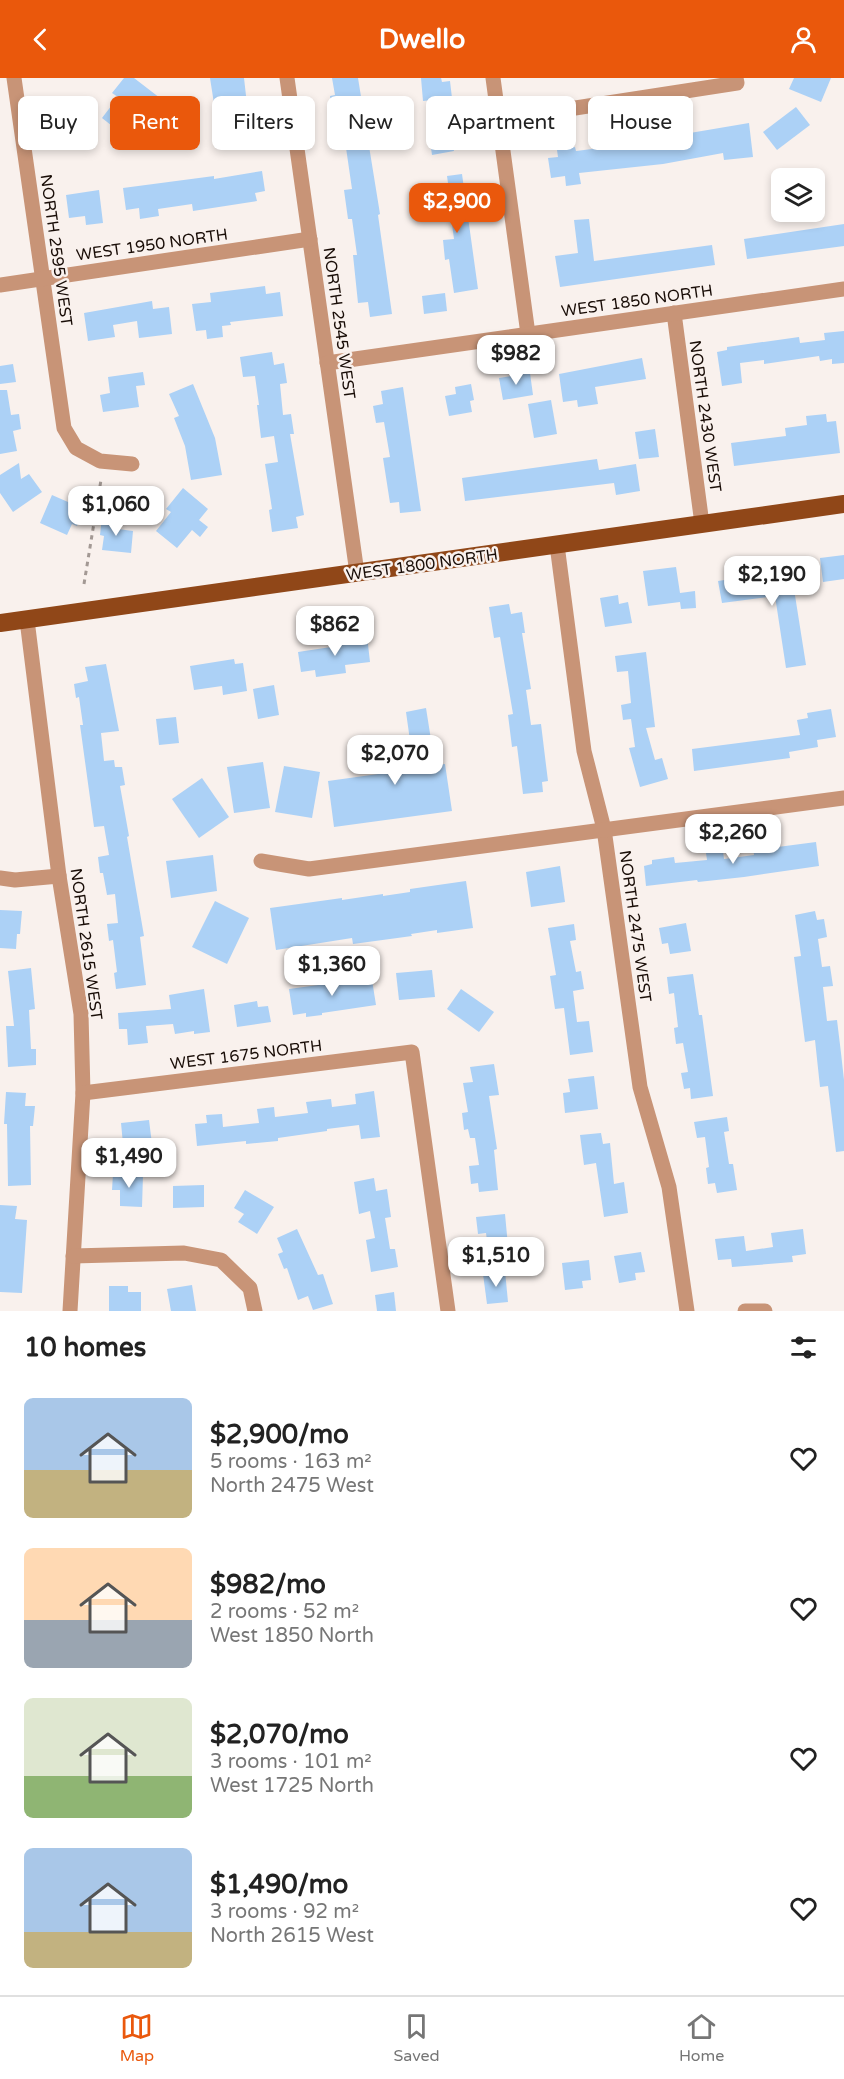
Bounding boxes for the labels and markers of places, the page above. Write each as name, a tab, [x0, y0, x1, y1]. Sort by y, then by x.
pin: $2,900	[408, 183, 506, 234]
pin: $982	[480, 335, 552, 386]
pin: $1,060	[67, 486, 165, 537]
pin: $2,190	[723, 556, 821, 607]
pin: $862	[299, 606, 371, 657]
pin: $2,070	[346, 735, 444, 786]
pin: $2,260	[684, 814, 782, 865]
pin: $1,360	[283, 946, 381, 997]
pin: $1,490	[80, 1138, 178, 1189]
pin: $1,510	[447, 1237, 545, 1288]

